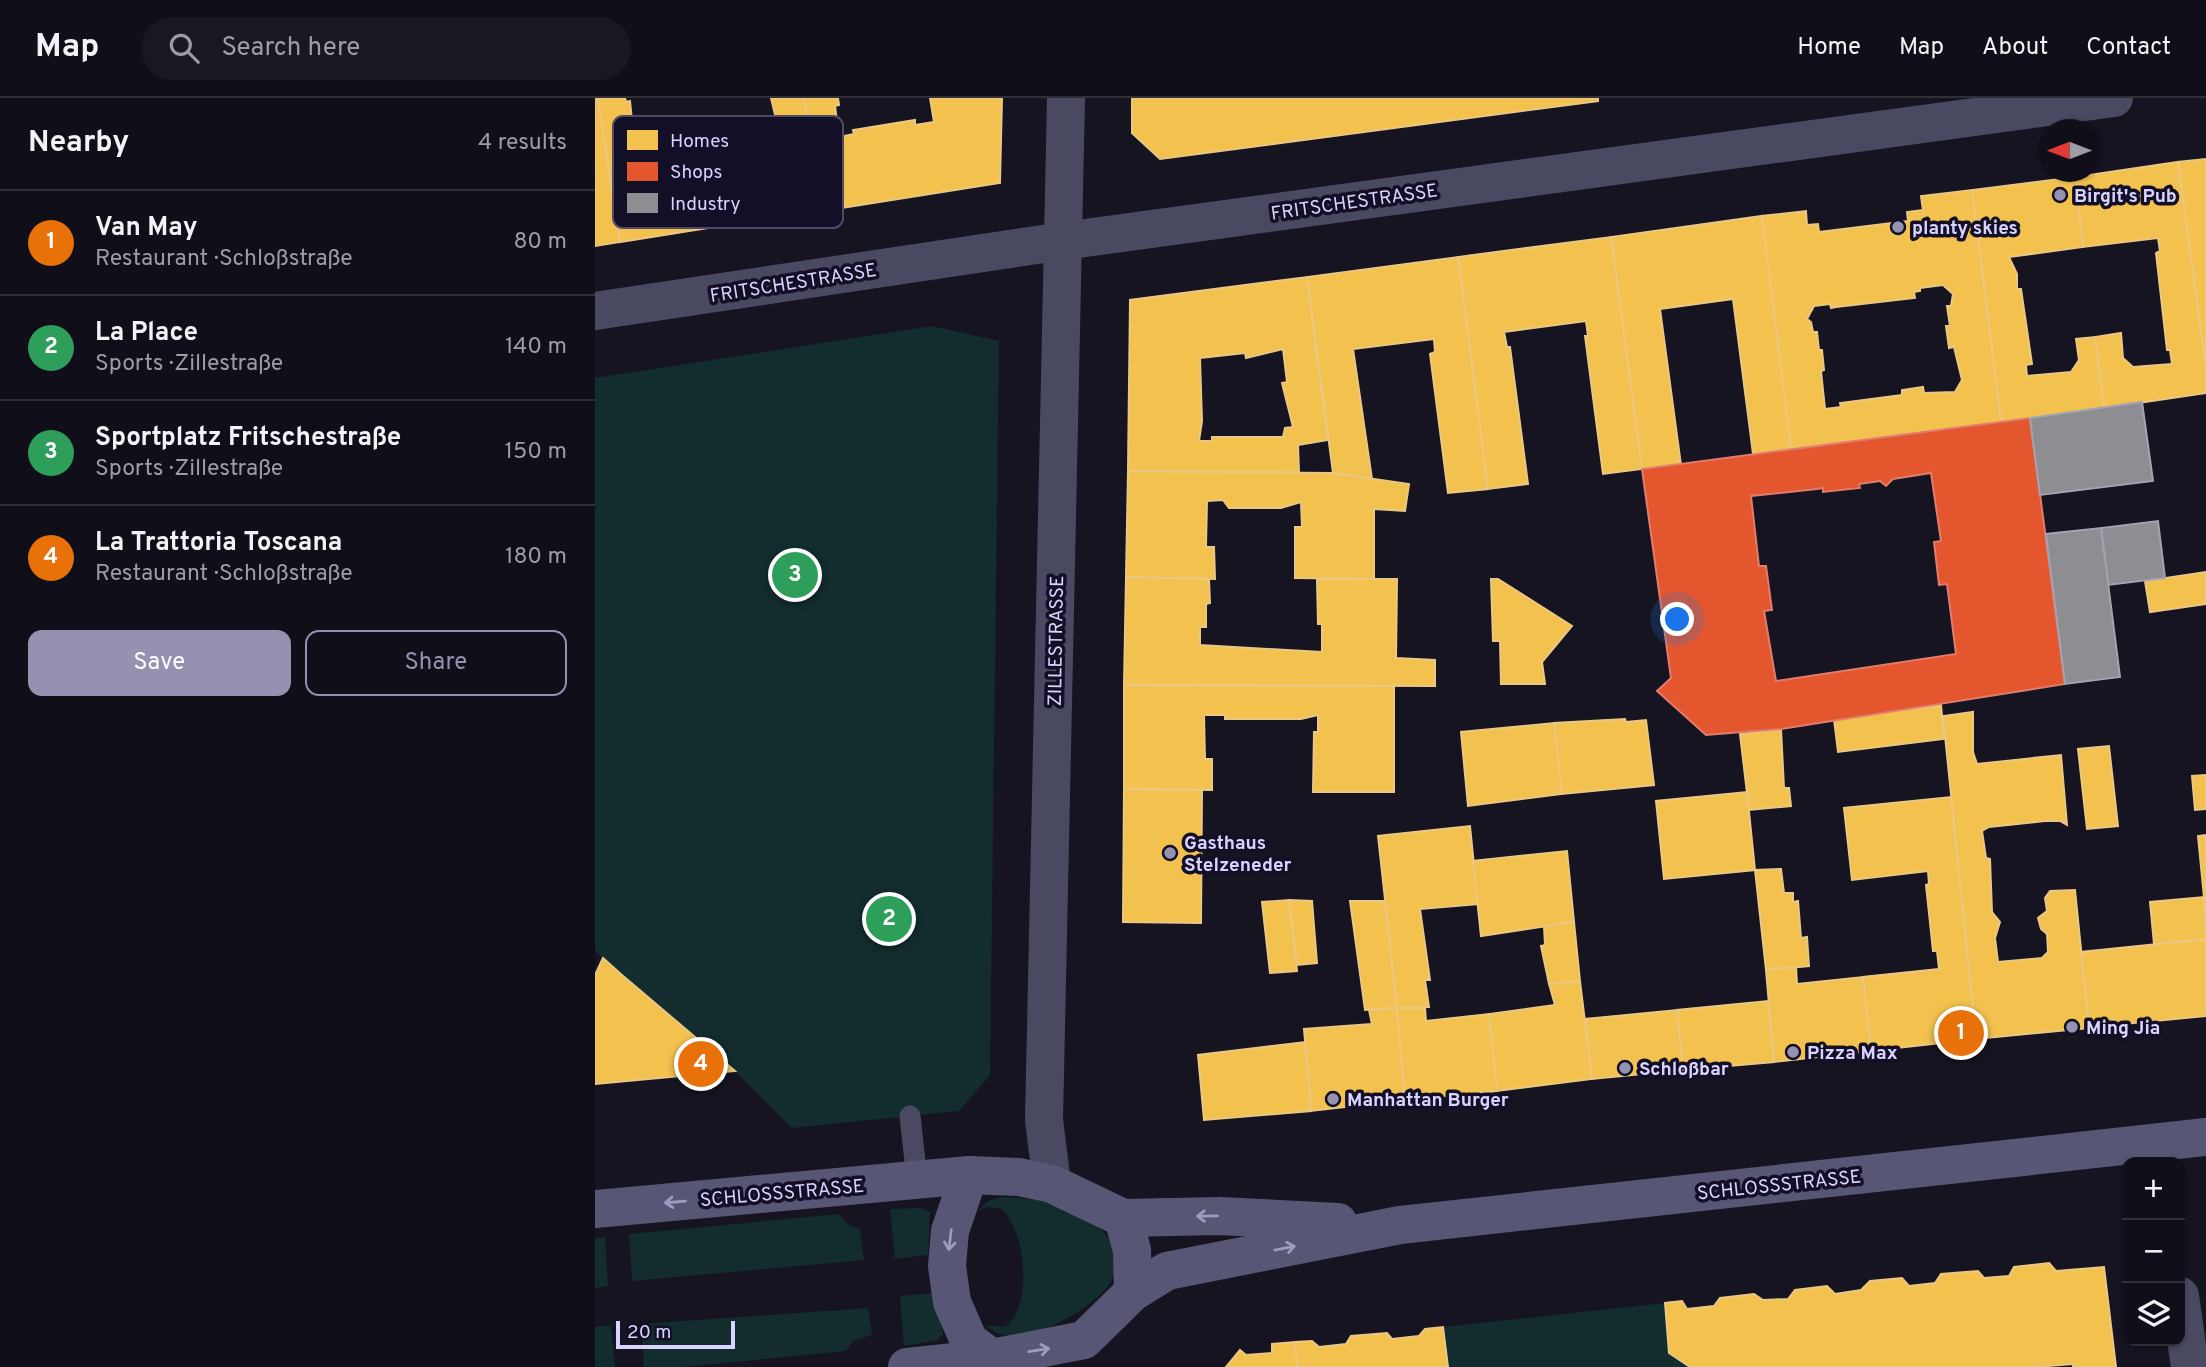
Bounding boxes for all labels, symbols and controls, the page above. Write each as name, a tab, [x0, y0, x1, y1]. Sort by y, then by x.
search box	[141, 17, 631, 80]
text: Map	[35, 27, 99, 69]
icon: search	[165, 29, 203, 67]
text: Search here	[221, 32, 360, 65]
text: Home	[1797, 33, 1861, 63]
text: Map	[1899, 33, 1944, 63]
text: About	[1982, 33, 2048, 63]
text: Contact	[2086, 33, 2171, 63]
legend	[613, 116, 843, 228]
north arrow	[2038, 119, 2101, 182]
text: Nearby	[28, 125, 129, 162]
text: 4 results	[478, 129, 567, 158]
text: Homes	[670, 130, 729, 154]
text: Shops	[670, 161, 722, 185]
street label: FRITSCHESTRASSE	[1269, 179, 1439, 227]
place label: Birgit's Pub	[2074, 185, 2177, 209]
marker: Birgit's Pub	[2052, 187, 2068, 203]
text: Industry	[670, 193, 740, 217]
text: Van May	[95, 212, 197, 245]
place label: planty skies	[1912, 217, 2018, 241]
marker: planty skies	[1890, 219, 1906, 235]
text: 1	[46, 228, 56, 257]
text: 80 m	[514, 228, 567, 257]
text: Restaurant · Schloßstraße	[95, 245, 353, 274]
street label: FRITSCHESTRASSE	[708, 259, 878, 309]
text: La Place	[95, 317, 198, 350]
text: 2	[44, 333, 58, 362]
text: 140 m	[505, 333, 567, 362]
text: Sports · Zillestraße	[95, 350, 283, 379]
text: Sportplatz Fritschestraße	[95, 422, 401, 455]
text: 3	[44, 438, 58, 467]
text: 150 m	[505, 438, 567, 467]
text: Sports · Zillestraße	[95, 455, 283, 484]
text: La Trattoria Toscana	[95, 527, 342, 560]
text: 4	[44, 543, 58, 572]
text: 180 m	[505, 543, 567, 572]
pin: 3	[772, 549, 818, 601]
text: Restaurant · Schloßstraße	[95, 560, 353, 589]
street label: ZILLESTRASSE	[1044, 575, 1070, 707]
your location	[1660, 602, 1694, 636]
button: Save	[28, 630, 291, 696]
button: Share	[305, 630, 567, 696]
place label: Gasthaus Stelzeneder	[1184, 832, 1292, 878]
marker: Gasthaus Stelzeneder	[1162, 845, 1178, 861]
pin: 2	[866, 893, 912, 945]
pin: 1	[1938, 1007, 1984, 1059]
place label: Ming Jia	[2086, 1017, 2160, 1041]
marker: Ming Jia	[2064, 1019, 2080, 1035]
pin: 4	[678, 1038, 724, 1090]
place label: Pizza Max	[1807, 1042, 1898, 1066]
marker: Pizza Max	[1785, 1044, 1801, 1060]
place label: Schloßbar	[1639, 1058, 1729, 1082]
marker: Schloßbar	[1617, 1060, 1633, 1076]
place label: Manhattan Burger	[1347, 1089, 1509, 1113]
marker: Manhattan Burger	[1325, 1091, 1341, 1107]
map controls	[2122, 1157, 2185, 1346]
button: +	[2122, 1157, 2185, 1220]
street label: SCHLOSSSTRASSE	[1696, 1165, 1862, 1207]
street label: SCHLOSSSTRASSE	[699, 1175, 865, 1213]
one-way arrow	[664, 1196, 687, 1209]
one-way arrow	[1195, 1210, 1218, 1223]
button: −	[2122, 1220, 2185, 1283]
one-way arrow	[943, 1228, 956, 1251]
one-way arrow	[1273, 1240, 1296, 1254]
button: layers	[2122, 1283, 2185, 1346]
scale bar	[616, 1318, 735, 1350]
text: 20 m	[627, 1321, 671, 1345]
one-way arrow	[1027, 1343, 1049, 1356]

